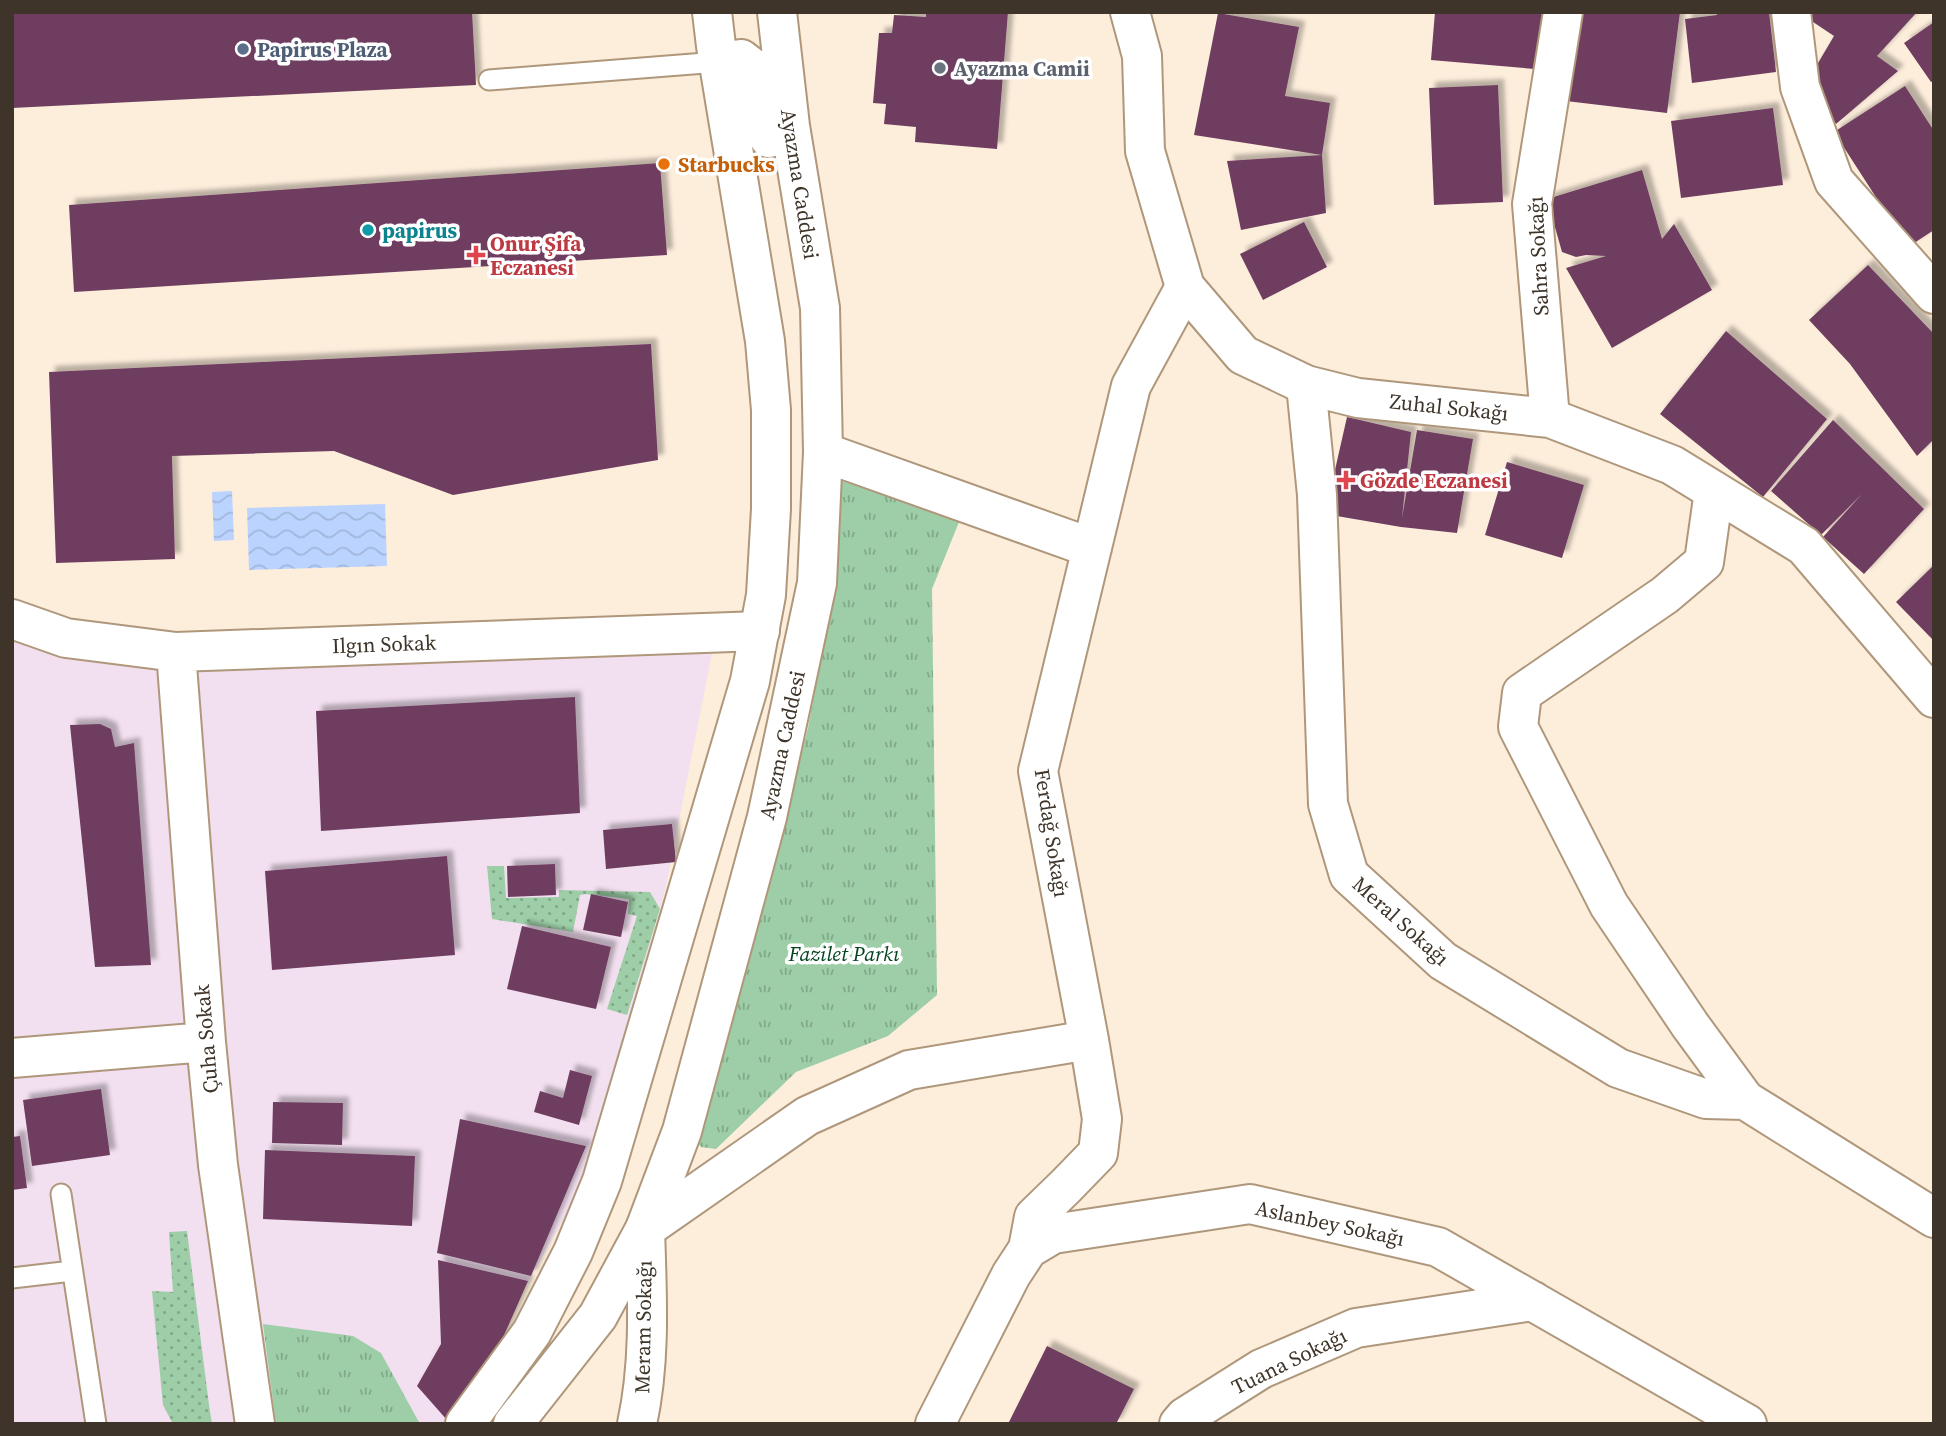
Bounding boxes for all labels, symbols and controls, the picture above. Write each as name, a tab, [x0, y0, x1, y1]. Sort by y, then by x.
place label: Papirus Plaza	[257, 35, 388, 64]
marker: Papirus Plaza	[235, 41, 251, 57]
place label: Ayazma Camii	[954, 54, 1090, 83]
marker: Ayazma Camii	[932, 60, 948, 76]
street label: Ayazma Caddesi	[774, 107, 826, 261]
place label: Starbucks	[678, 150, 775, 179]
marker: Starbucks	[656, 156, 672, 172]
street label: Sahra Sokağı	[1520, 196, 1556, 316]
place label: papirus	[382, 216, 457, 245]
marker: papirus	[360, 222, 376, 238]
place label: Onur Şifa Eczanesi	[490, 229, 582, 282]
marker: Onur Şifa Eczanesi	[468, 247, 484, 263]
street label: Zuhal Sokağı	[1388, 386, 1510, 428]
place label: Gözde Eczanesi	[1360, 466, 1508, 495]
marker: Gözde Eczanesi	[1338, 472, 1354, 488]
street label: Ilgın Sokak	[331, 628, 437, 660]
street label: Ayazma Caddesi	[752, 668, 812, 822]
street label: Ferdağ Sokağı	[1028, 767, 1076, 899]
street label: Meral Sokağı	[1346, 870, 1456, 972]
park label: Fazilet Parkı	[788, 939, 900, 968]
street label: Çuha Sokak	[187, 983, 225, 1095]
street label: Aslanbey Sokağı	[1253, 1193, 1407, 1253]
street label: Meram Sokağı	[627, 1260, 659, 1394]
street label: Tuana Sokağı	[1227, 1321, 1351, 1401]

